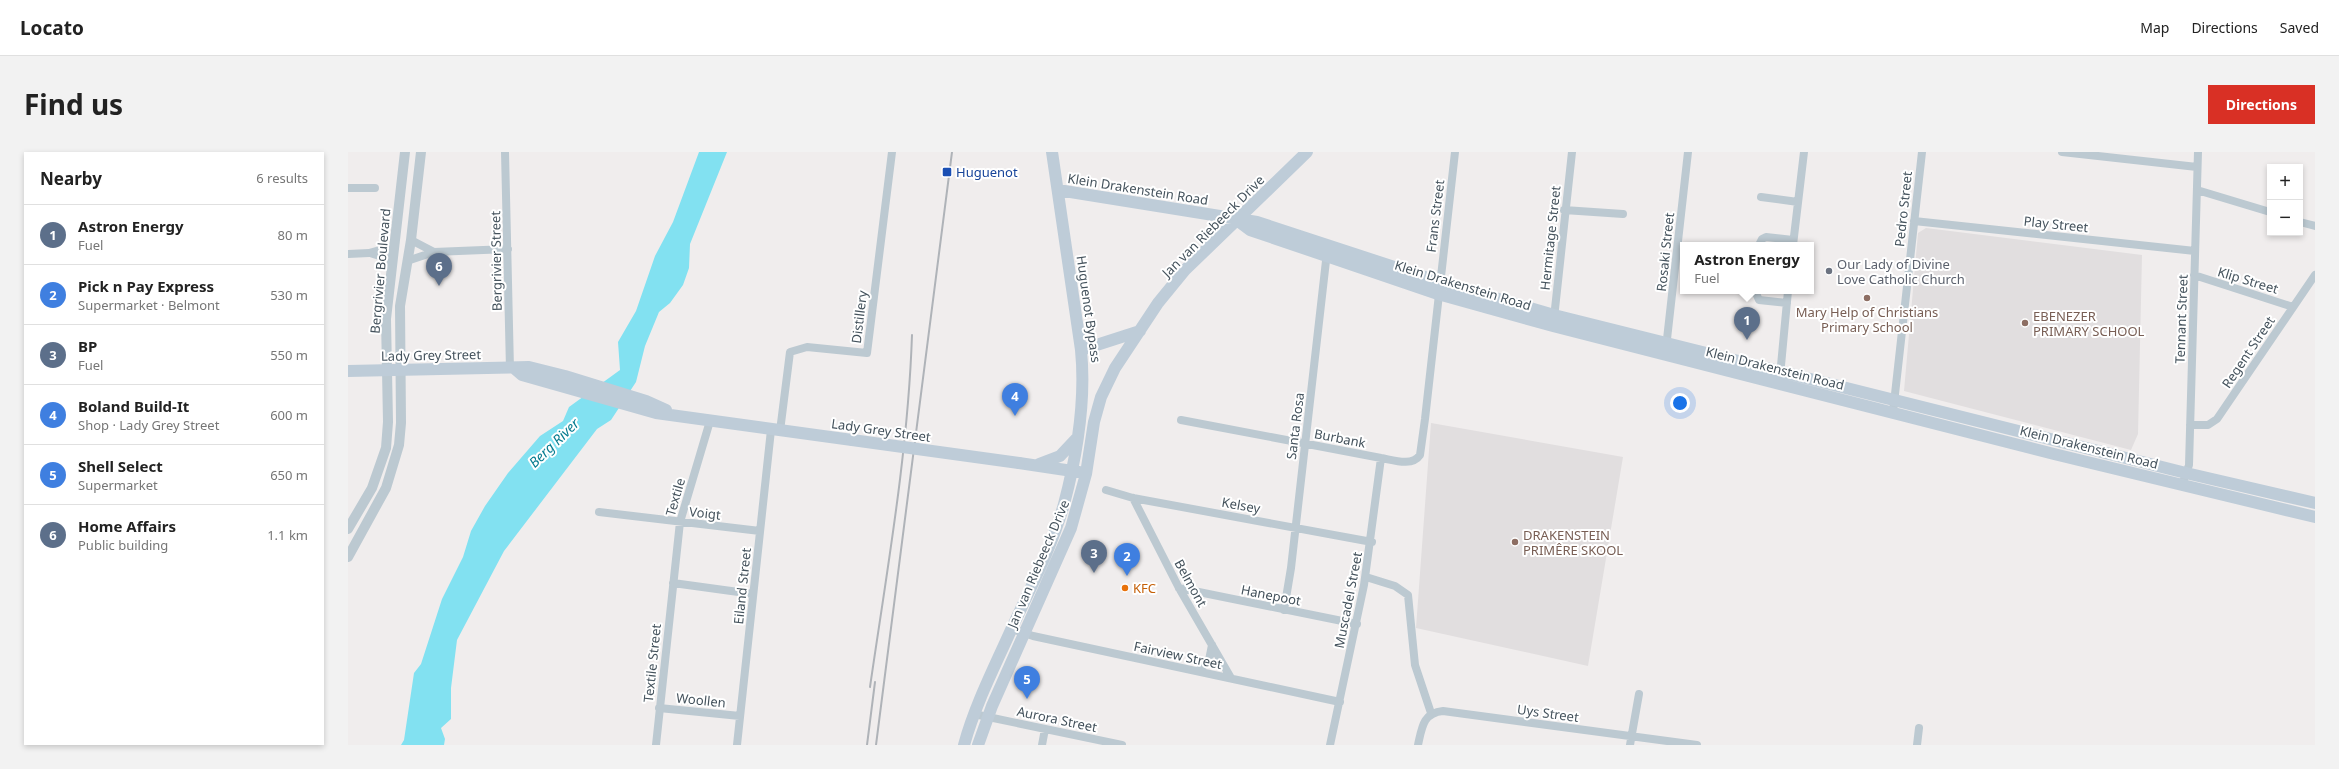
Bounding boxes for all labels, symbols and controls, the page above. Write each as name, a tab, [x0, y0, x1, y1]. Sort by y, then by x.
text: Locato	[20, 15, 84, 41]
text: Map	[2140, 18, 2169, 37]
text: Directions	[2191, 18, 2258, 37]
text: Saved	[2280, 18, 2319, 37]
text: Find us	[24, 85, 123, 123]
button: Directions	[2208, 85, 2315, 124]
place label: Huguenot	[956, 163, 1018, 181]
map controls	[2267, 164, 2303, 236]
button: +	[2267, 164, 2303, 200]
marker: Huguenot	[941, 166, 953, 178]
text: Nearby	[40, 167, 102, 190]
text: 6 results	[256, 169, 308, 187]
street label: Klein Drakenstein Road	[1066, 169, 1210, 209]
street label: Pedro Street	[1890, 170, 1916, 248]
street label: Jan van Riebeeck Drive	[1157, 171, 1268, 282]
street label: Frans Street	[1422, 178, 1448, 253]
street label: Hermitage Street	[1536, 185, 1564, 291]
button: −	[2267, 200, 2303, 236]
street label: Bergrivier Boulevard	[366, 208, 394, 334]
street label: Bergrivier Street	[486, 211, 506, 311]
street label: Rosaki Street	[1652, 211, 1678, 292]
street label: Play Street	[2023, 212, 2089, 236]
text: Astron Energy	[78, 216, 184, 236]
text: 1	[49, 226, 57, 244]
text: 80 m	[278, 226, 308, 244]
text: Fuel	[78, 236, 103, 254]
popup	[1680, 242, 1814, 294]
text: Astron Energy	[1694, 249, 1800, 269]
pin: 6	[426, 253, 452, 286]
street label: Huguenot Bypass	[1073, 254, 1105, 364]
place label: Our Lady of Divine Love Catholic Church	[1837, 255, 1965, 288]
street label: Klein Drakenstein Road	[1392, 256, 1534, 314]
street label: Klip Street	[2216, 262, 2281, 298]
marker: Our Lady of Divine Love Catholic Church	[1824, 266, 1834, 276]
text: Fuel	[1694, 269, 1720, 287]
street label: Tennant Street	[2170, 274, 2192, 364]
text: Pick n Pay Express	[78, 276, 214, 296]
text: 2	[49, 286, 57, 304]
text: 530 m	[270, 286, 308, 304]
street label: Distillery	[847, 289, 871, 344]
marker: Mary Help of Christians Primary School	[1862, 293, 1872, 303]
text: Supermarket · Belmont	[78, 296, 220, 314]
place label: Mary Help of Christians Primary School	[1796, 303, 1938, 336]
pin: 1	[1734, 307, 1760, 340]
place label: EBENEZER PRIMARY SCHOOL	[2033, 307, 2145, 340]
street label: Regent Street	[2217, 312, 2279, 392]
marker: EBENEZER PRIMARY SCHOOL	[2020, 318, 2030, 328]
text: BP	[78, 336, 97, 356]
street label: Klein Drakenstein Road	[1704, 342, 1846, 394]
street label: Lady Grey Street	[381, 345, 481, 365]
text: 3	[49, 346, 57, 364]
text: 550 m	[270, 346, 308, 364]
text: Fuel	[78, 356, 103, 374]
pin: 4	[1002, 383, 1028, 416]
street label: Santa Rosa	[1282, 391, 1308, 461]
your location	[1670, 393, 1690, 413]
text: Boland Build-It	[78, 396, 189, 416]
text: 4	[49, 406, 57, 424]
text: 600 m	[270, 406, 308, 424]
water label: Berg River	[524, 414, 583, 471]
street label: Lady Grey Street	[830, 414, 932, 446]
text: Shop · Lady Grey Street	[78, 416, 219, 434]
street label: Klein Drakenstein Road	[2018, 421, 2160, 473]
street label: Burbank	[1313, 424, 1367, 452]
text: Shell Select	[78, 456, 163, 476]
text: 5	[49, 466, 57, 484]
text: 650 m	[270, 466, 308, 484]
text: Supermarket	[78, 476, 158, 494]
street label: Textile	[661, 476, 689, 518]
street label: Kelsey	[1220, 493, 1262, 517]
street label: Jan van Riebeeck Drive	[1002, 497, 1073, 633]
street label: Voigt	[688, 502, 722, 524]
text: Home Affairs	[78, 516, 176, 536]
text: 6	[49, 526, 57, 544]
text: 1.1 km	[267, 526, 308, 544]
place label: DRAKENSTEIN PRIMÊRE SKOOL	[1523, 526, 1623, 559]
text: Public building	[78, 536, 168, 554]
marker: DRAKENSTEIN PRIMÊRE SKOOL	[1510, 537, 1520, 547]
pin: 3	[1081, 540, 1107, 573]
pin: 2	[1114, 543, 1140, 576]
street label: Eiland Street	[729, 546, 755, 625]
street label: Muscadel Street	[1330, 550, 1366, 650]
street label: Belmont	[1171, 556, 1212, 610]
place label: KFC	[1133, 579, 1156, 597]
street label: Hanepoot	[1239, 580, 1303, 610]
marker: KFC	[1120, 583, 1130, 593]
street label: Textile Street	[639, 623, 665, 703]
street label: Fairview Street	[1132, 637, 1224, 673]
pin: 5	[1014, 666, 1040, 699]
street label: Woollen	[675, 688, 727, 712]
street label: Uys Street	[1516, 700, 1580, 726]
street label: Aurora Street	[1015, 702, 1099, 736]

